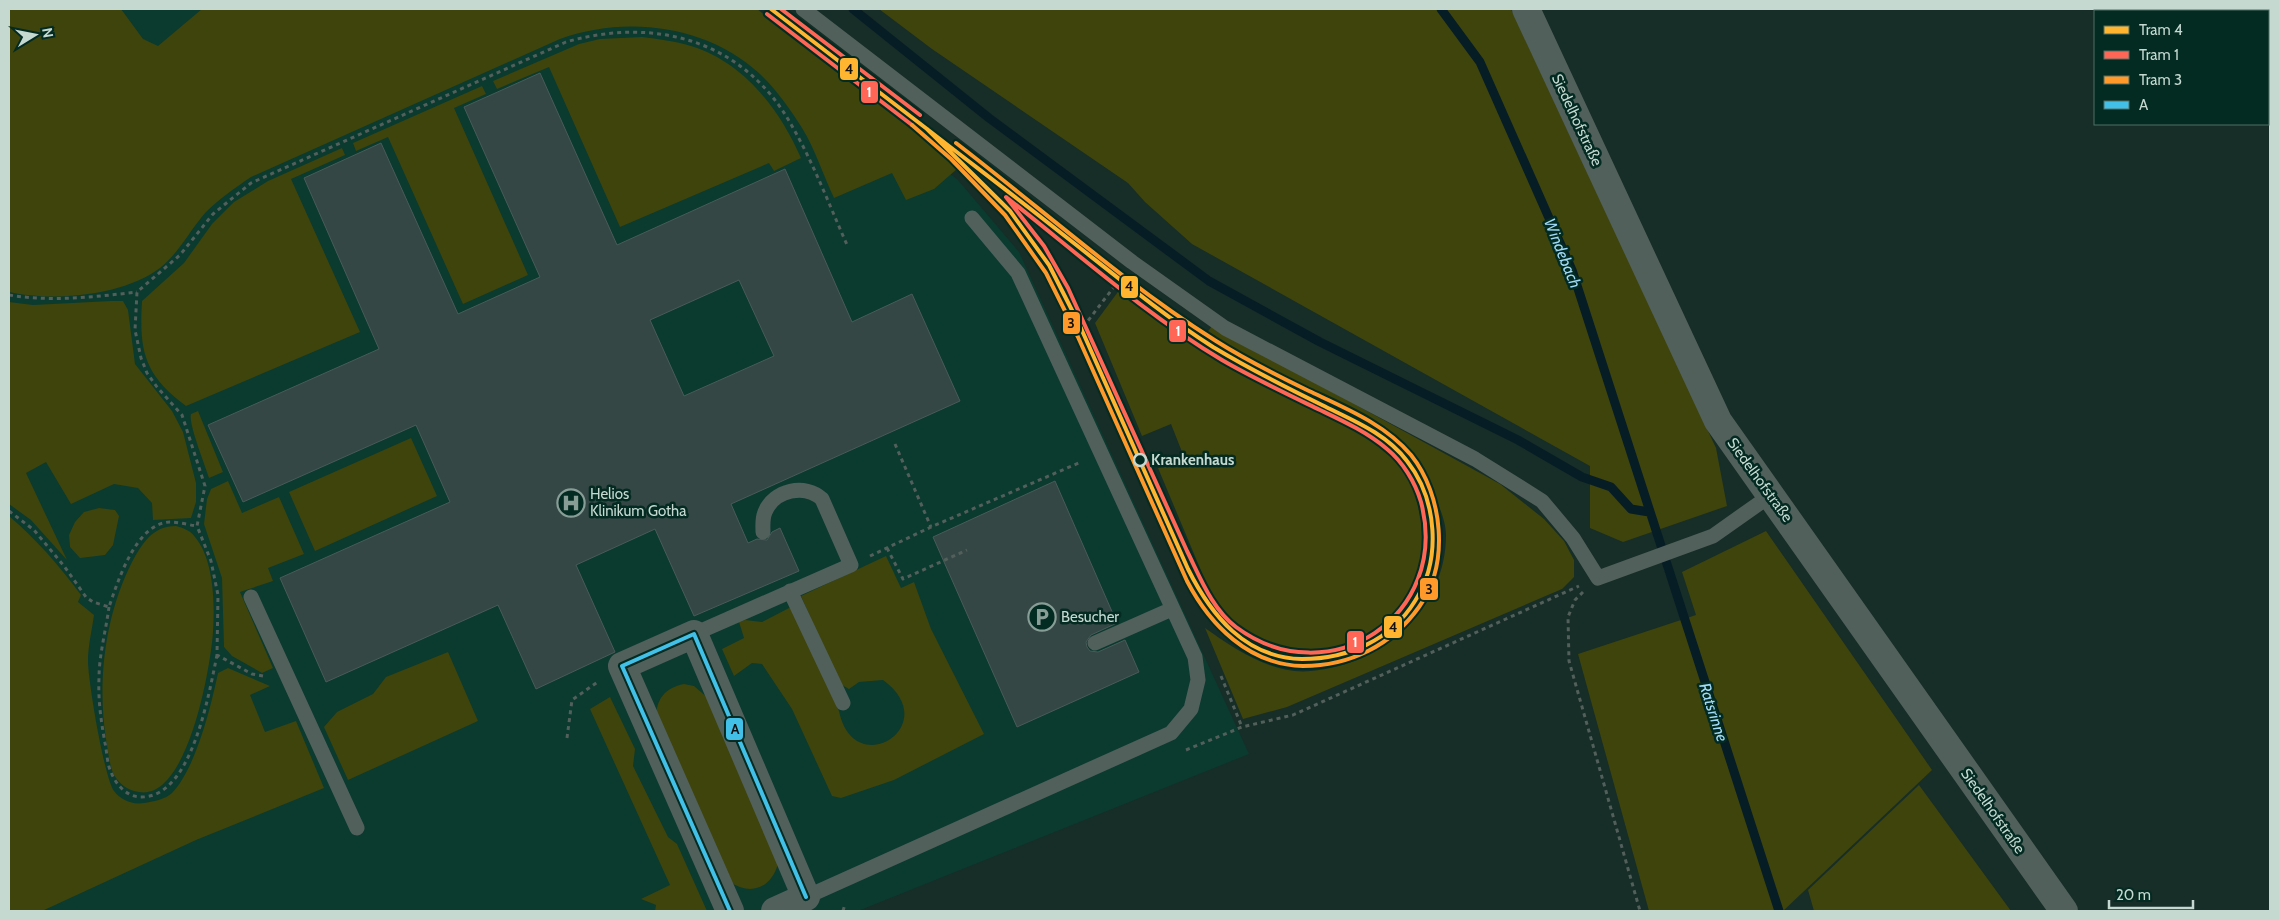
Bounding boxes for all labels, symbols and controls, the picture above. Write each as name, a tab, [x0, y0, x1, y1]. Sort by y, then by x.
north arrow	[10, 10, 60, 60]
legend	[2094, 10, 2269, 125]
text: Tram 4	[2139, 21, 2183, 39]
text: N	[38, 26, 58, 39]
text: Tram 1	[2139, 46, 2179, 64]
line badge: 4	[839, 57, 859, 81]
text: 4	[845, 60, 853, 78]
street label: Siedelhofstraße	[1548, 71, 1606, 169]
text: Tram 3	[2139, 71, 2182, 89]
line badge: 1	[860, 80, 879, 104]
text: 1	[866, 83, 872, 101]
text: A	[2139, 96, 2149, 114]
water label: Windebach	[1540, 215, 1585, 291]
line badge: 4	[1120, 275, 1139, 299]
text: 4	[1125, 277, 1133, 295]
line badge: 3	[1062, 311, 1081, 335]
text: 3	[1067, 314, 1075, 332]
line badge: 1	[1168, 319, 1187, 343]
text: 1	[1175, 322, 1181, 340]
street label: Siedelhofstraße	[1723, 434, 1797, 526]
place label: Krankenhaus	[1151, 451, 1234, 469]
marker: Krankenhaus	[1133, 453, 1147, 467]
place label: Helios Klinikum Gotha	[590, 485, 687, 520]
hospital icon: Helios Klinikum Gotha	[556, 488, 586, 518]
line badge: 3	[1419, 577, 1439, 601]
text: 3	[1425, 580, 1433, 598]
parking icon: Besucher	[1027, 602, 1057, 632]
place label: Besucher	[1061, 608, 1119, 626]
line badge: 4	[1383, 615, 1403, 639]
text: 4	[1389, 618, 1397, 636]
line badge: 1	[1346, 630, 1365, 654]
text: 1	[1352, 633, 1358, 651]
water label: Ratsrinne	[1695, 680, 1732, 744]
line badge: A	[725, 717, 744, 741]
text: A	[731, 720, 740, 738]
street label: Siedelhofstraße	[1957, 765, 2029, 857]
scale bar	[2109, 878, 2193, 910]
text: 20 m	[2116, 886, 2151, 904]

